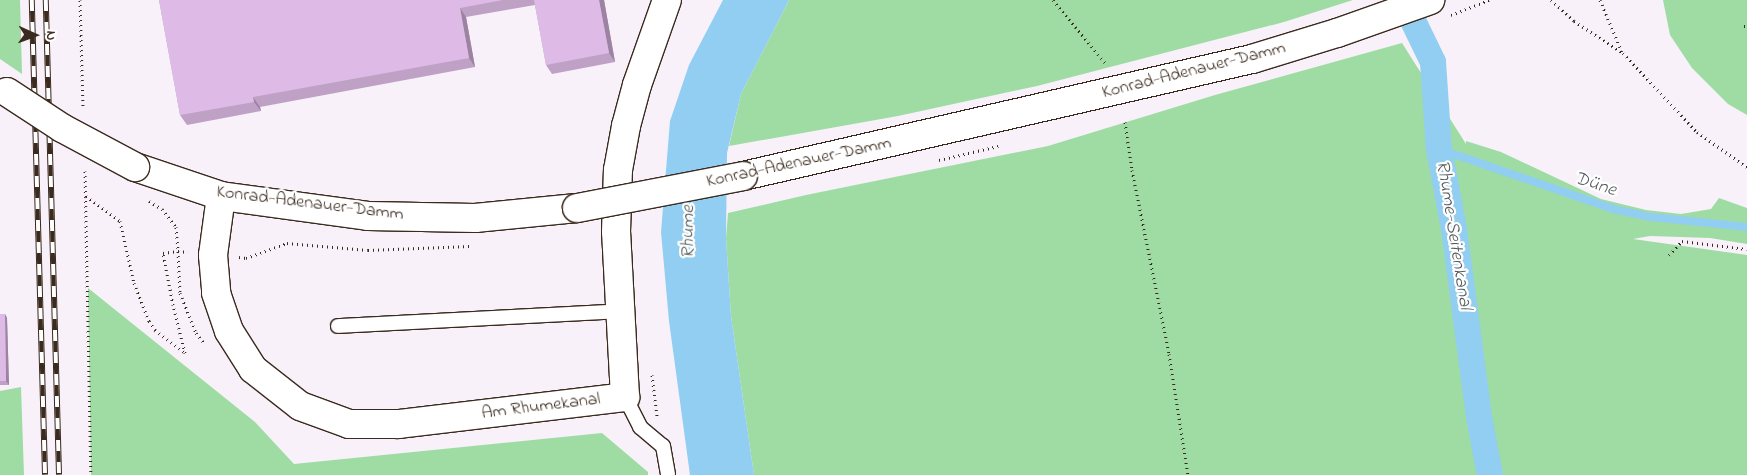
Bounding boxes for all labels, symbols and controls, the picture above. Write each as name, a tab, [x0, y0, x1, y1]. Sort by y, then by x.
north arrow	[10, 10, 60, 60]
text: N	[40, 30, 61, 41]
street label: Konrad-Adenauer-Damm	[1100, 38, 1288, 104]
street label: Konrad-Adenauer-Damm	[705, 133, 893, 193]
water label: Rhume-Seitenkanal	[1430, 159, 1476, 311]
water label: Düne	[1571, 168, 1619, 202]
street label: Konrad-Adenauer-Damm	[215, 182, 405, 226]
water label: Rhume	[678, 205, 700, 259]
street label: Am Rhumekanal	[480, 389, 602, 425]

